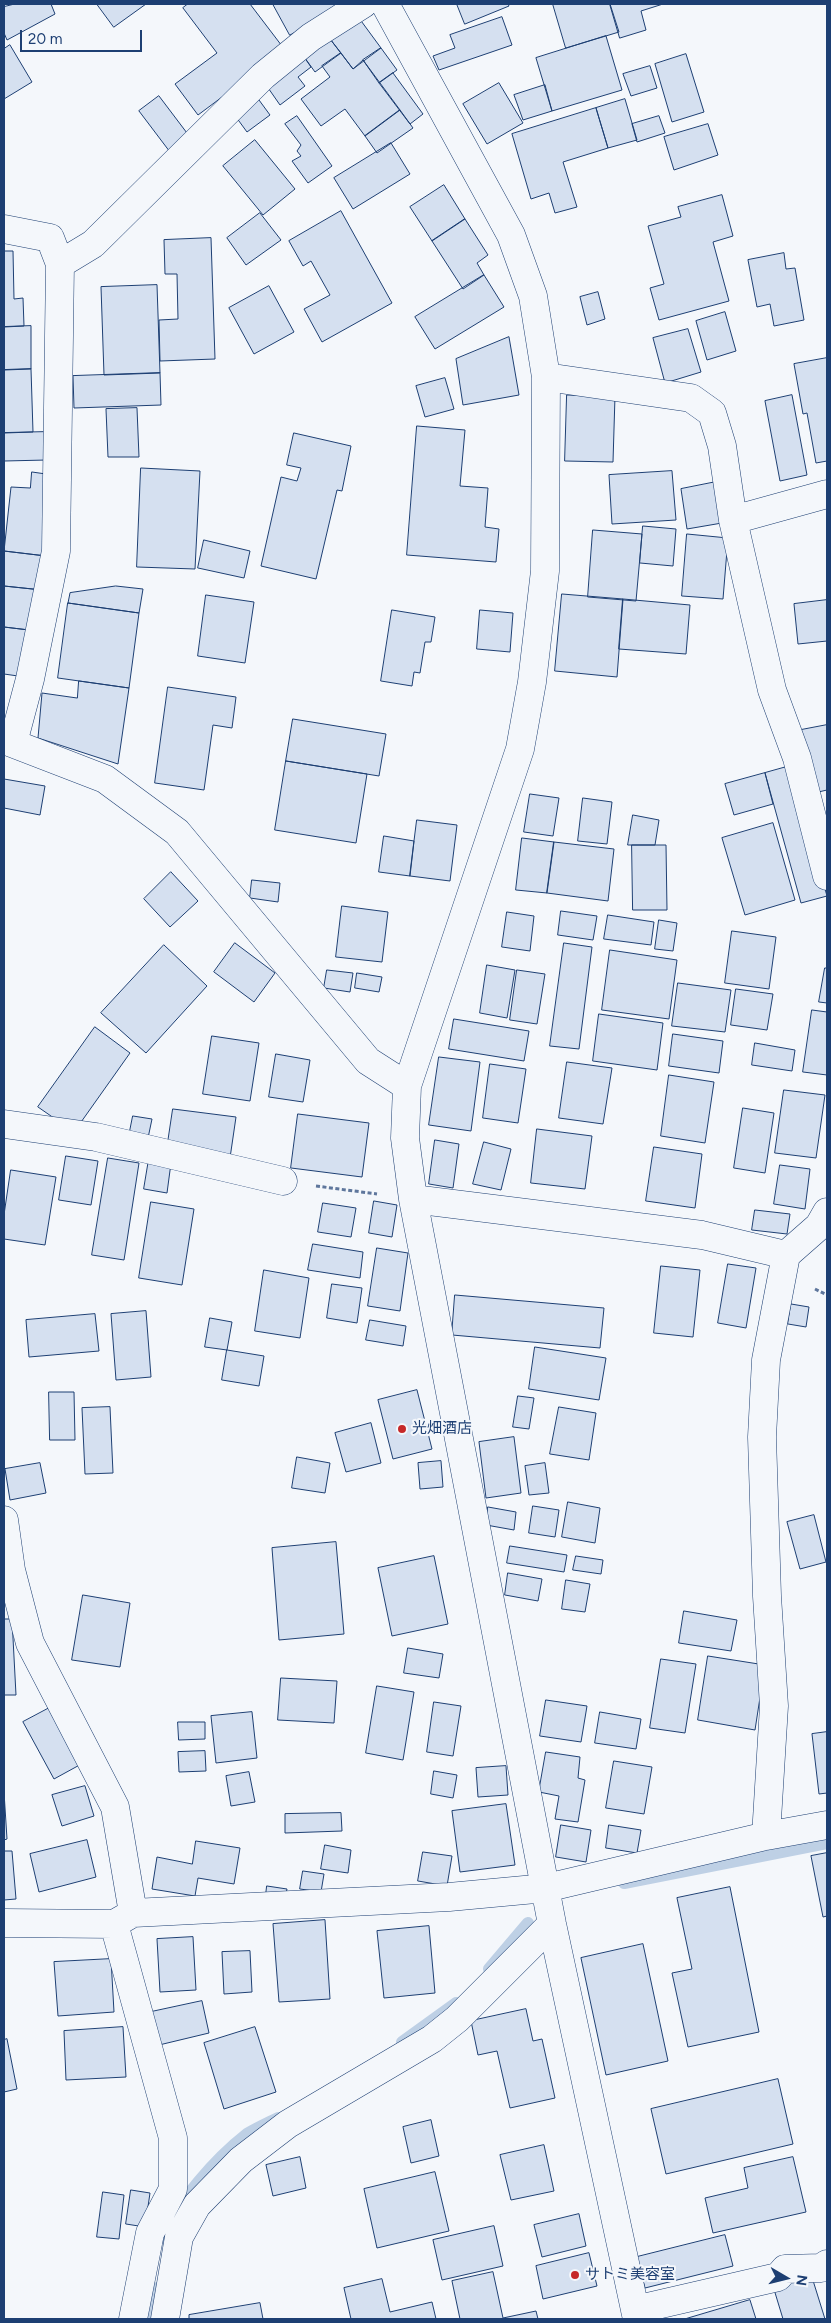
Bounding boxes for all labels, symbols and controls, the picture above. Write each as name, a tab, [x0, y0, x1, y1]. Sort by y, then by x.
scale bar	[22, 20, 145, 52]
text: 20 m	[28, 30, 62, 48]
place label: 光畑酒店	[412, 1420, 472, 1438]
marker: 光畑酒店	[396, 1423, 408, 1435]
north arrow	[761, 2253, 811, 2303]
place label: サトミ美容室	[585, 2266, 675, 2284]
marker: サトミ美容室	[569, 2269, 581, 2281]
text: N	[792, 2274, 811, 2287]

